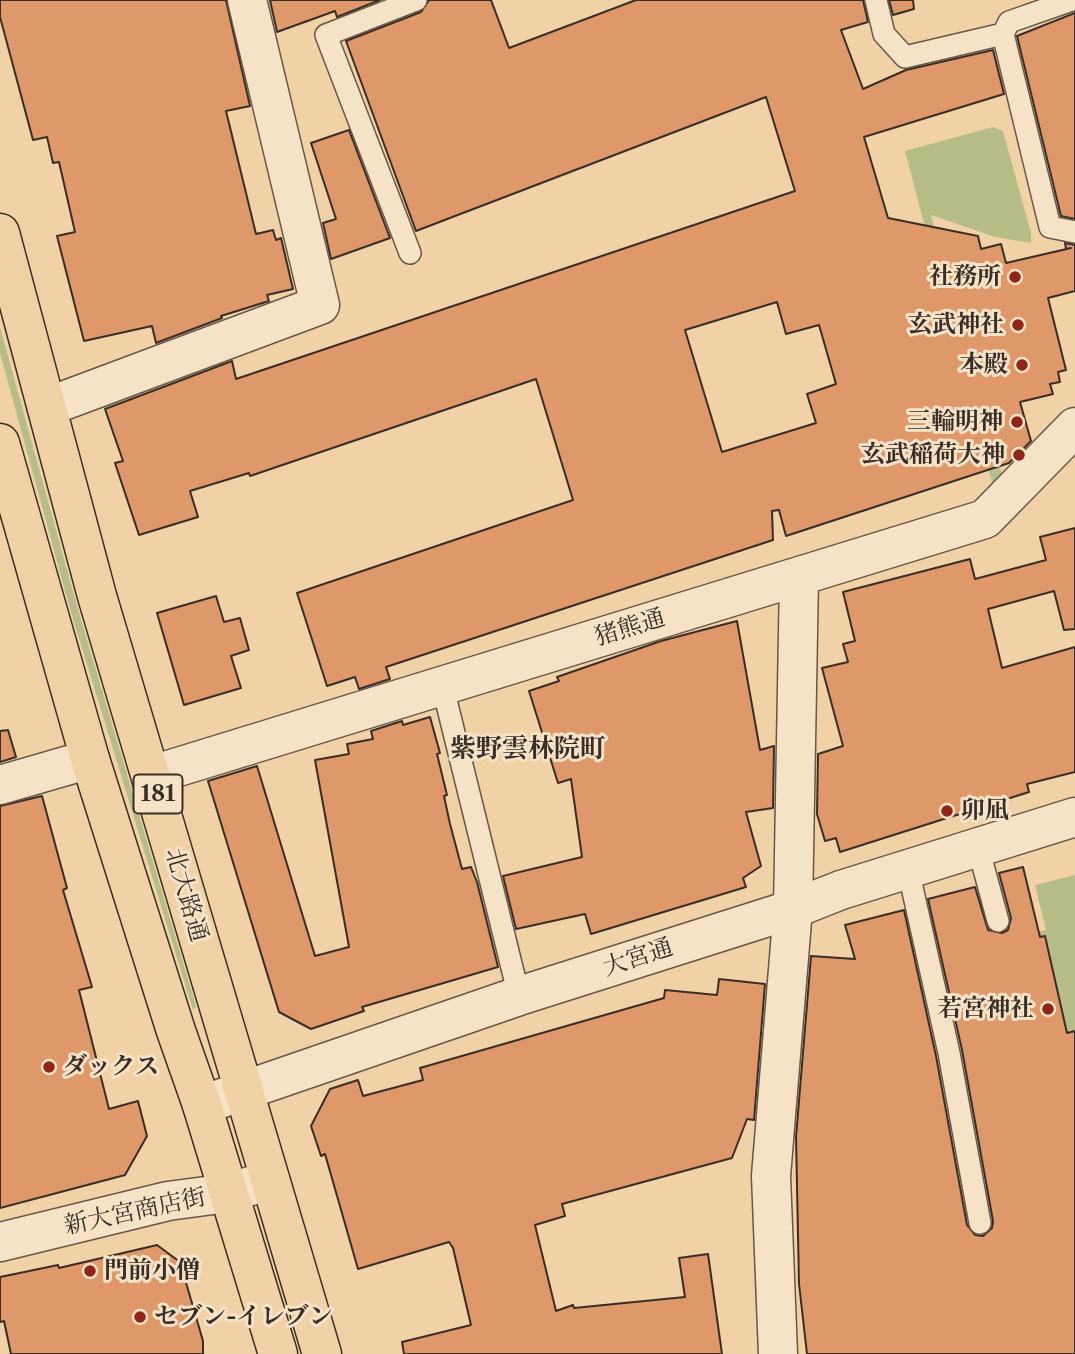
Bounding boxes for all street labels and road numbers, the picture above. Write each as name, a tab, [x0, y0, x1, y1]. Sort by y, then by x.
street label: 猪熊通	[591, 604, 669, 652]
road number: 181	[134, 774, 182, 814]
street label: 北大路通	[159, 845, 213, 945]
street label: 大宮通	[599, 933, 677, 983]
street label: 新大宮商店街	[62, 1183, 208, 1241]

